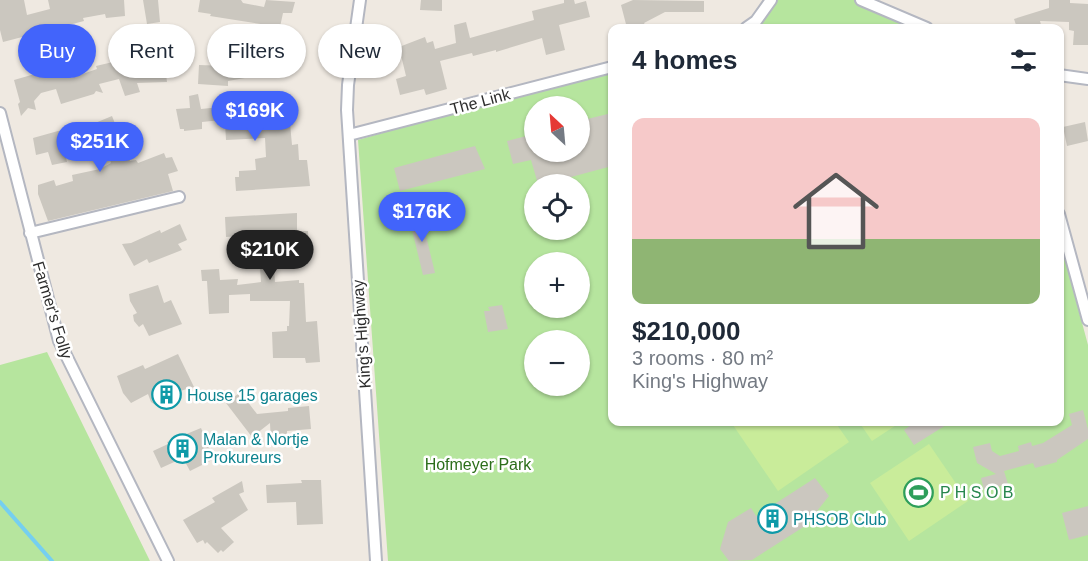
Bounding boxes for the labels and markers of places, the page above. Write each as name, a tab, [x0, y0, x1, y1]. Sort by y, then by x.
pin: $169K	[213, 91, 297, 142]
pin: $251K	[58, 122, 142, 173]
pin: $176K	[380, 192, 464, 243]
pin: $210K	[228, 230, 312, 281]
building icon: House 15 garages	[150, 379, 182, 411]
place label: House 15 garages	[187, 387, 318, 404]
place label: Malan & Nortje Prokureurs	[203, 431, 309, 466]
building icon: Malan & Nortje Prokureurs	[166, 432, 198, 464]
sports icon: P H S O B	[903, 476, 935, 508]
place label: P H S O B	[940, 484, 1014, 501]
building icon: PHSOB Club	[756, 503, 788, 535]
place label: PHSOB Club	[793, 511, 886, 528]

